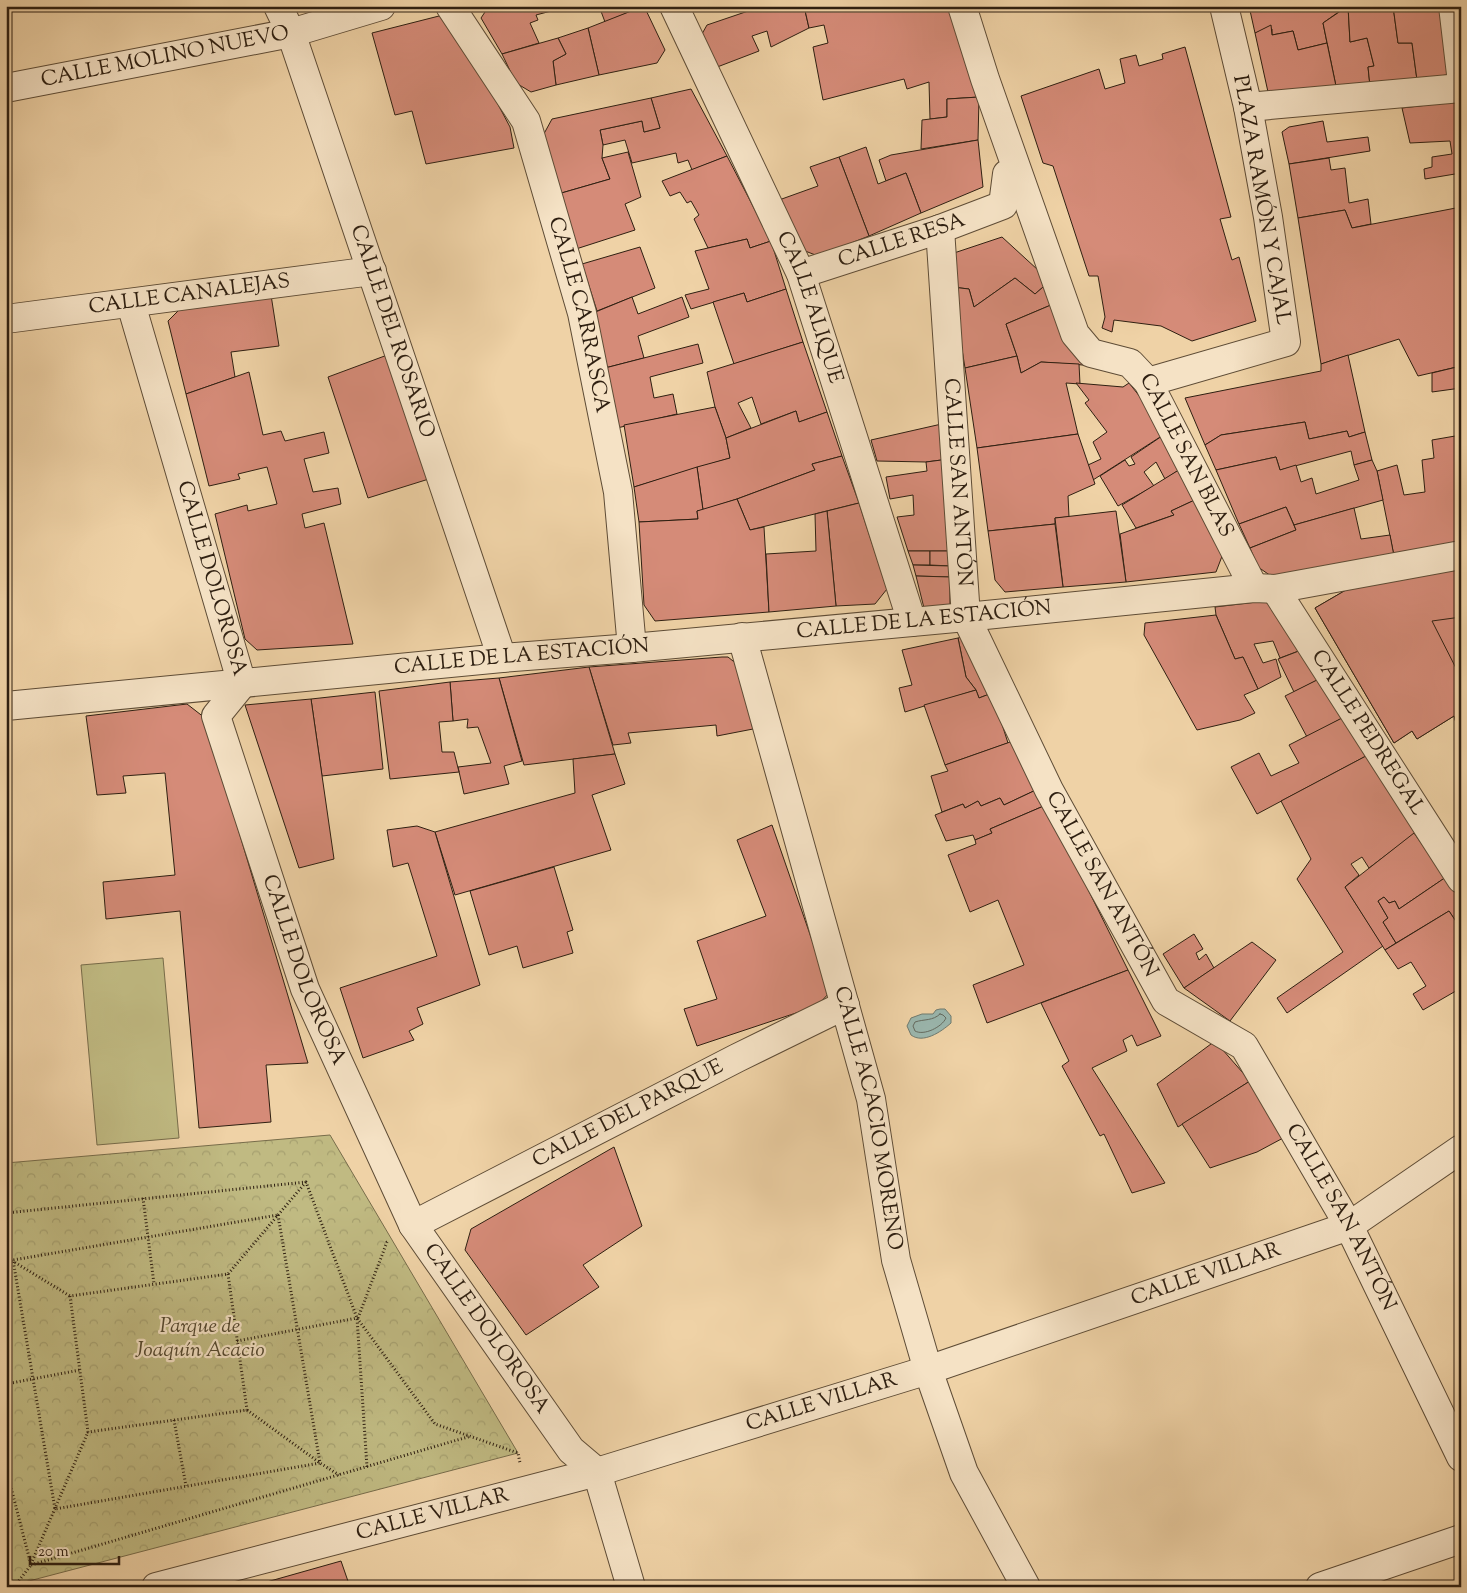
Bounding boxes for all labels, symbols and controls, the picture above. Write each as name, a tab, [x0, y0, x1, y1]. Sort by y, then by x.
street label: CALLE MOLINO NUEVO	[38, 19, 292, 96]
street label: PLAZA RAMÓN Y CAJAL	[1224, 73, 1298, 327]
street label: CALLE RESA	[834, 206, 970, 276]
street label: CALLE CARRASCA	[540, 213, 617, 416]
street label: CALLE DEL ROSARIO	[342, 221, 442, 442]
street label: CALLE ALIQUE	[768, 227, 850, 388]
street label: CALLE CANALEJAS	[87, 267, 292, 323]
street label: CALLE SAN BLAS	[1131, 368, 1241, 543]
street label: CALLE SAN ANTÓN	[935, 377, 979, 588]
street label: CALLE DOLOROSA	[168, 477, 254, 680]
street label: CALLE DE LA ESTACIÓN	[795, 593, 1053, 648]
street label: CALLE DE LA ESTACIÓN	[393, 631, 651, 683]
street label: CALLE PEDREGAL	[1303, 644, 1432, 822]
street label: CALLE SAN ANTÓN	[1038, 786, 1165, 983]
street label: CALLE DOLOROSA	[254, 871, 353, 1071]
street label: CALLE ACACIO MORENO	[825, 983, 909, 1252]
street label: CALLE DEL PARQUE	[527, 1052, 729, 1176]
street label: CALLE SAN ANTÓN	[1278, 1118, 1403, 1316]
street label: CALLE VILLAR	[1127, 1235, 1285, 1314]
street label: CALLE DOLOROSA	[416, 1238, 556, 1420]
park label: Parque de Joaquín Acacio	[134, 1312, 265, 1366]
street label: CALLE VILLAR	[742, 1365, 901, 1440]
street label: CALLE VILLAR	[353, 1481, 512, 1549]
scale bar	[30, 1533, 119, 1565]
text: 20 m	[38, 1542, 69, 1563]

